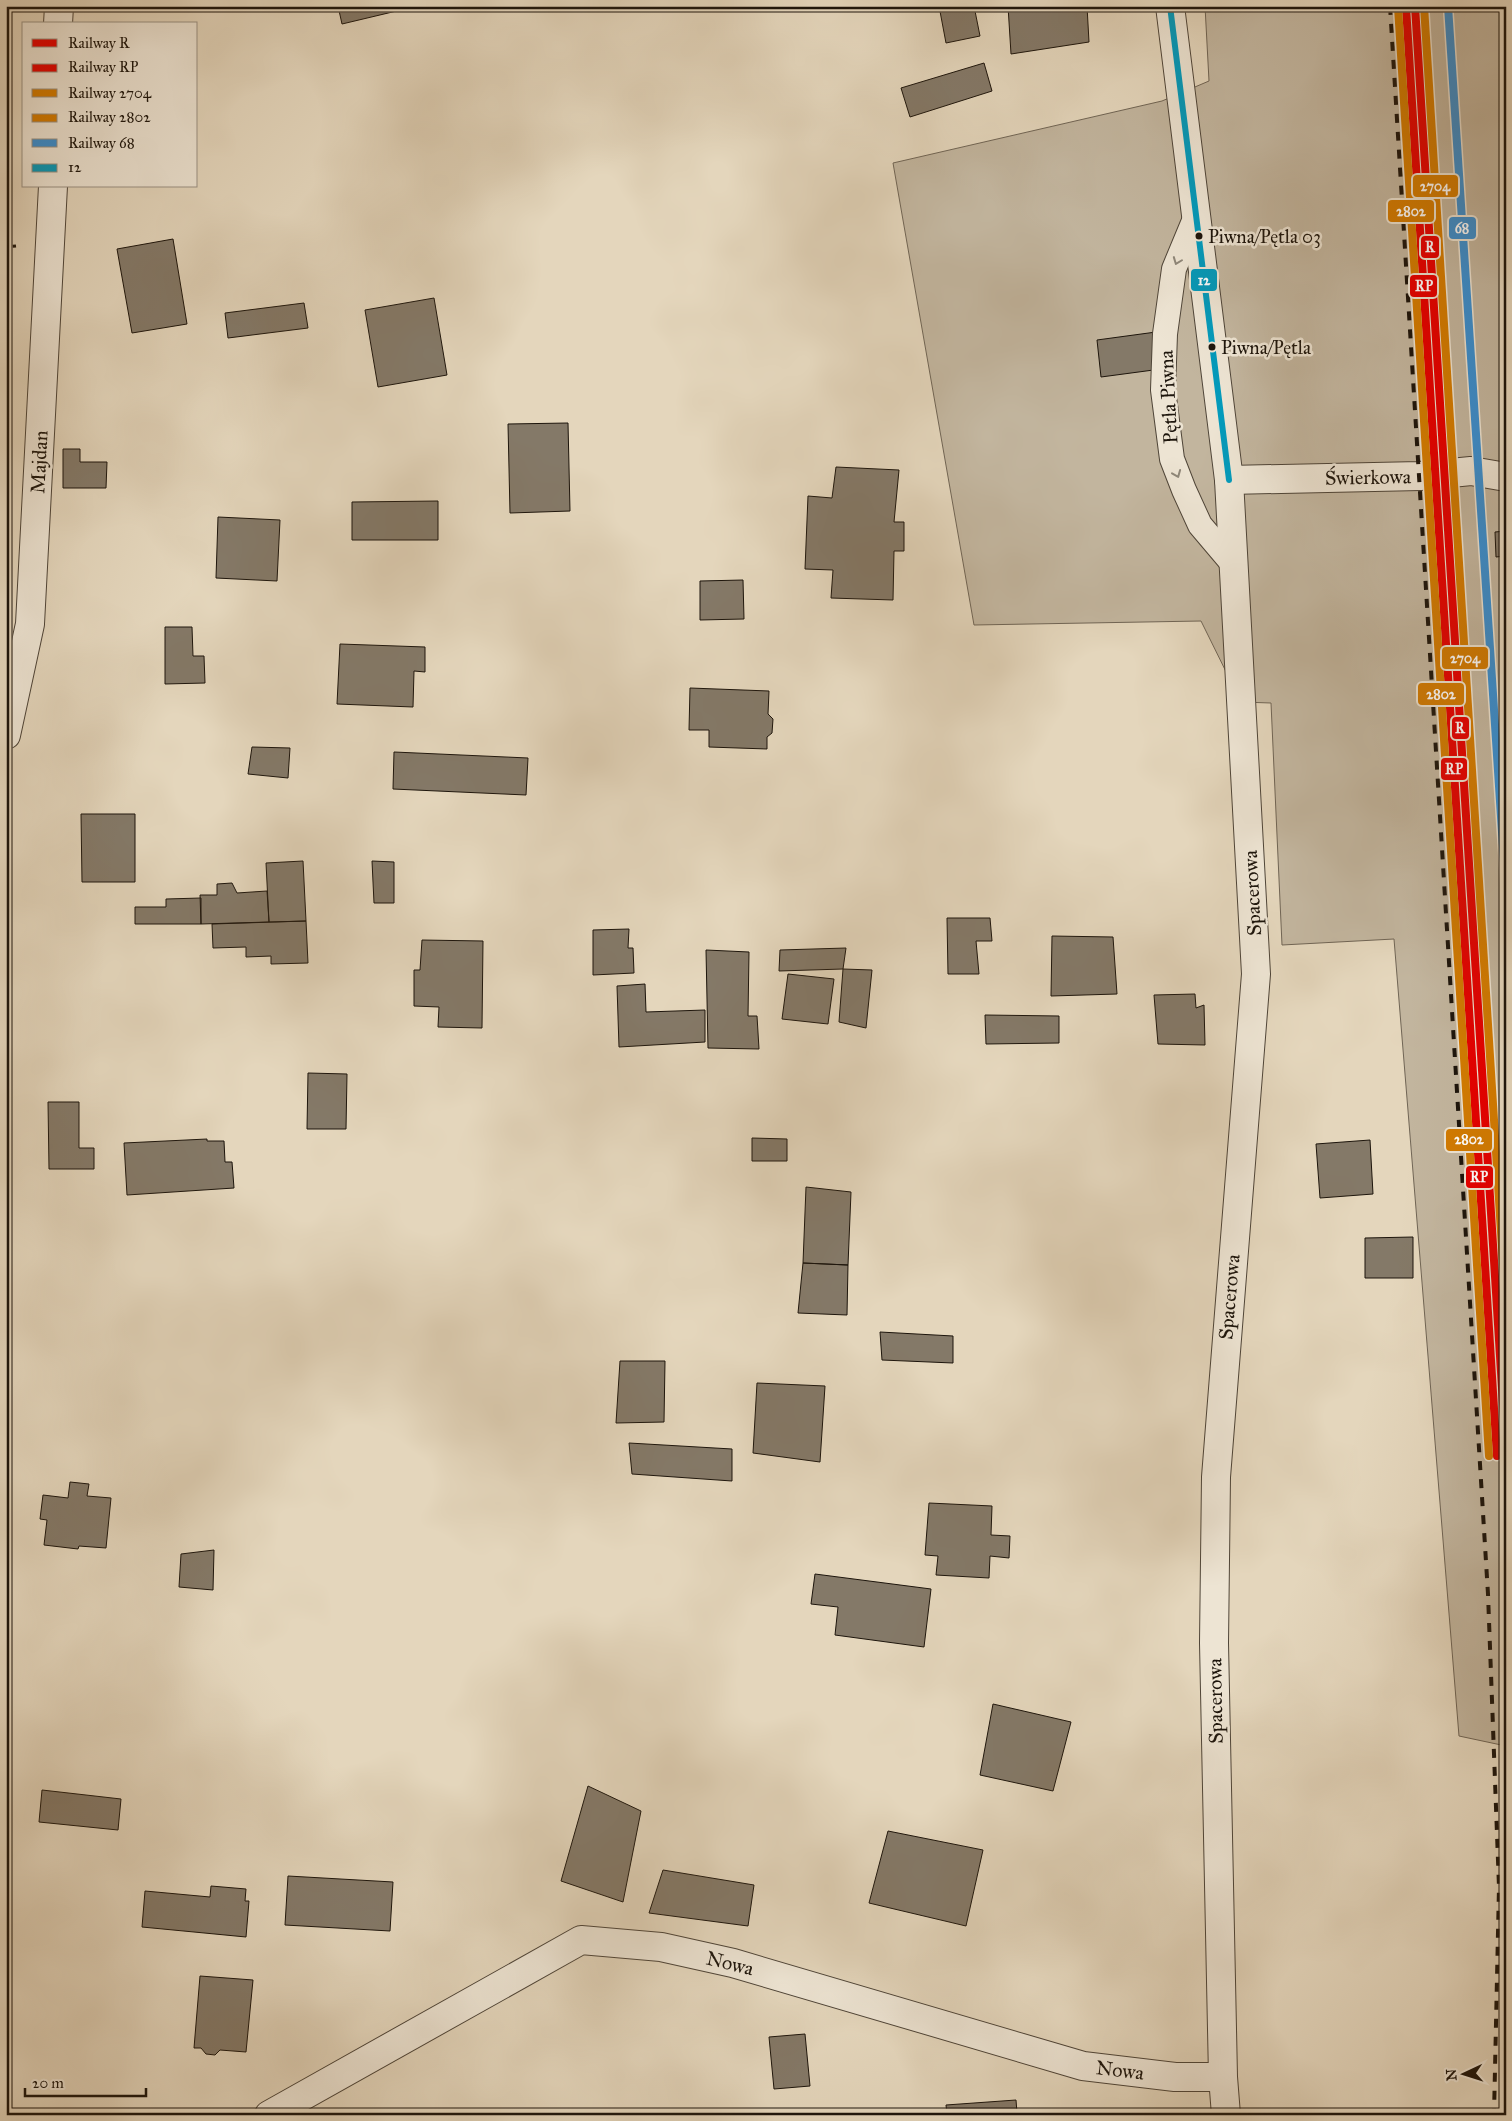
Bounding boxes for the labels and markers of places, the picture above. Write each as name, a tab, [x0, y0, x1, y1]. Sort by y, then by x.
place label: Piwna/Pętla 03	[1208, 225, 1321, 248]
marker: Piwna/Pętla 03	[1194, 231, 1204, 241]
place label: Piwna/Pętla	[1221, 336, 1312, 359]
marker: Piwna/Pętla	[1207, 342, 1217, 352]

